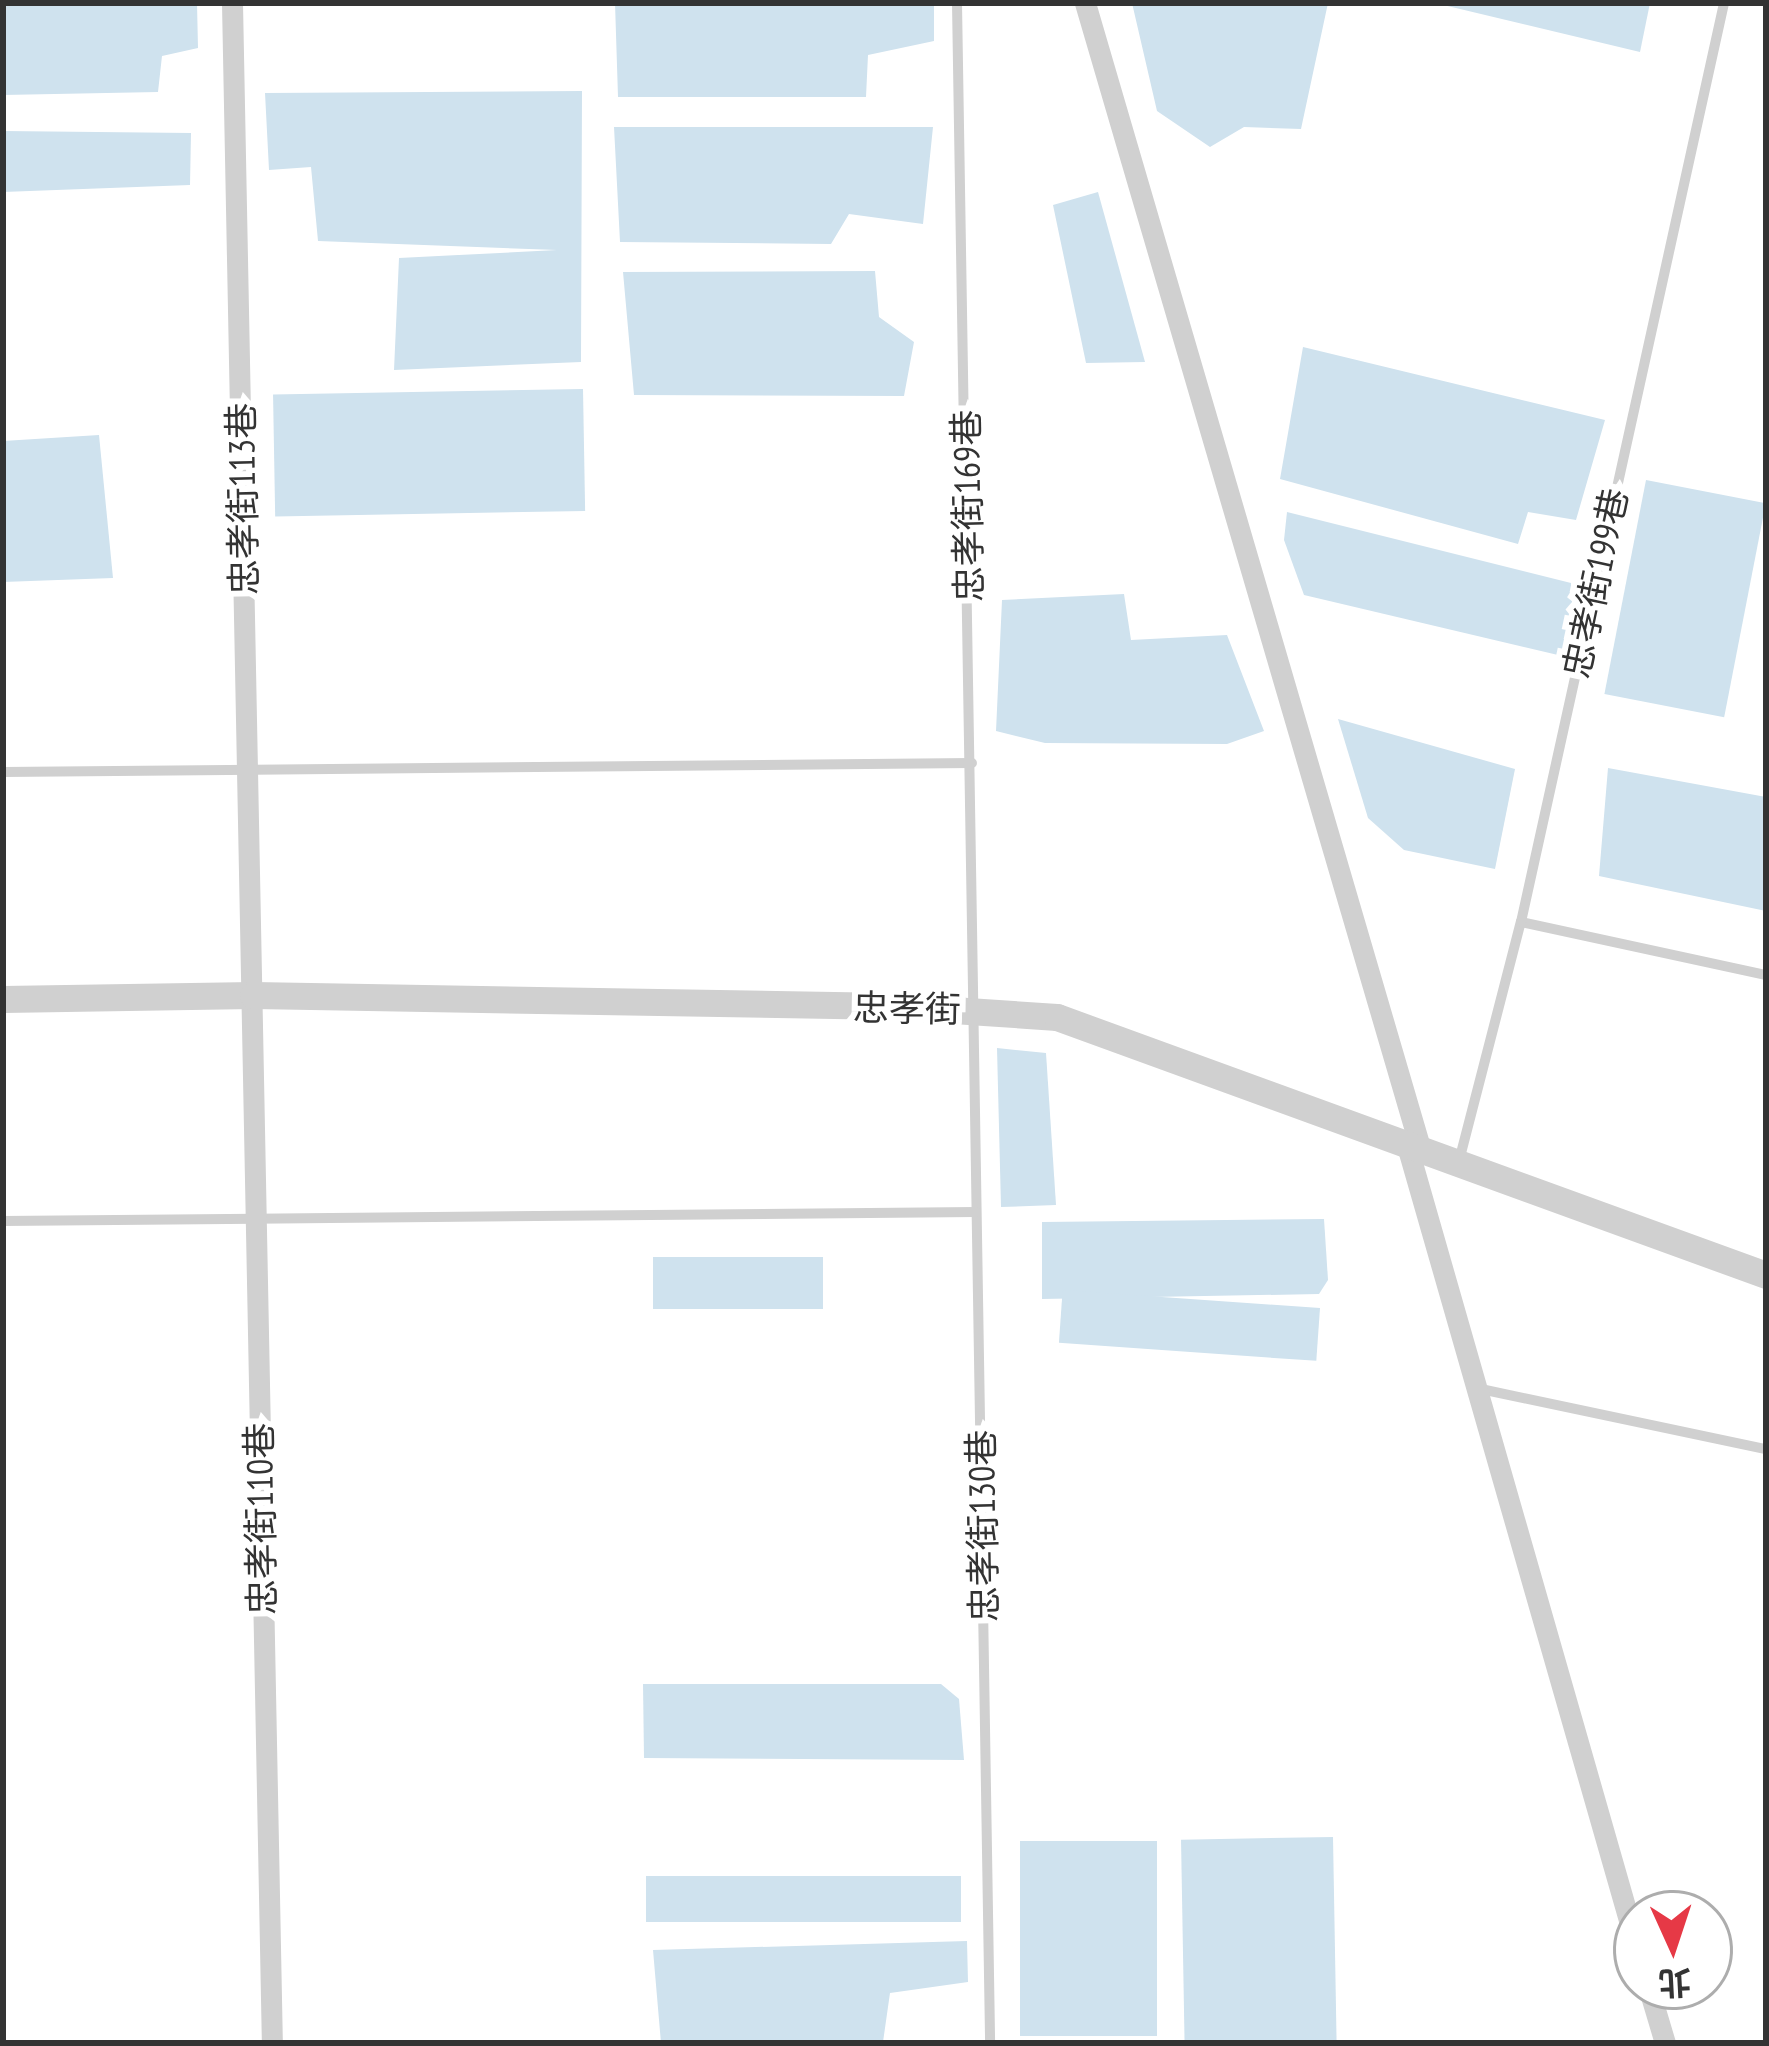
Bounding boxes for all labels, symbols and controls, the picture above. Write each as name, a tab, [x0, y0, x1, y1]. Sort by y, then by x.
street label: 忠孝街113巷	[219, 402, 265, 596]
street label: 忠孝街169巷	[944, 409, 990, 603]
street label: 忠孝街199巷	[1554, 484, 1636, 682]
street label: 忠孝街	[853, 985, 961, 1031]
street label: 忠孝街110巷	[237, 1422, 283, 1616]
street label: 忠孝街130巷	[959, 1429, 1005, 1623]
north arrow	[1613, 1890, 1733, 2010]
text: 北	[1657, 1961, 1692, 2006]

